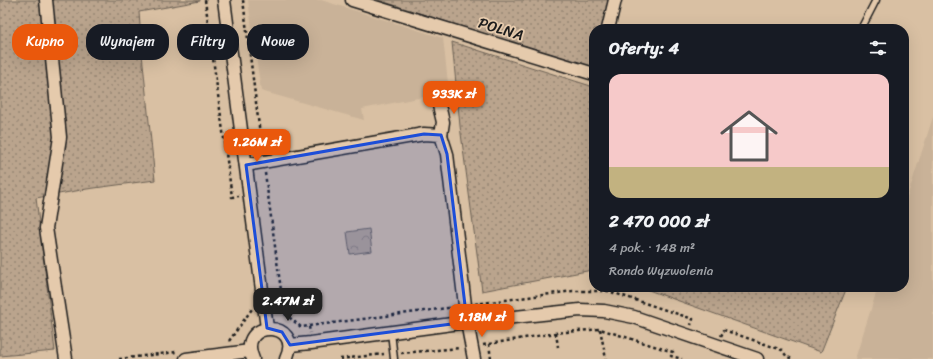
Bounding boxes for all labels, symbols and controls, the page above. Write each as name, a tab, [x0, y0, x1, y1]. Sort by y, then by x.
street label: POLNA	[475, 10, 527, 48]
chip: Kupno	[12, 24, 78, 60]
chip: Wynajem	[86, 24, 169, 60]
chip: Filtry	[177, 24, 239, 60]
chip: Nowe	[247, 24, 309, 60]
text: Oferty: 4	[609, 33, 679, 63]
icon: filters	[867, 37, 889, 59]
pin: 933K zł	[417, 81, 491, 115]
text: 933K zł	[432, 82, 476, 105]
icon: home	[713, 100, 785, 172]
pin: 1.26M zł	[216, 129, 298, 163]
text: 1.26M zł	[233, 130, 281, 153]
text: 2 470 000 zł	[609, 206, 709, 236]
text: 4 pok. · 148 m²	[609, 236, 695, 259]
text: Rondo Wyzwolenia	[609, 259, 713, 282]
pin: 2.47M zł	[247, 288, 329, 322]
text: 2.47M zł	[262, 289, 314, 312]
pin: 1.18M zł	[441, 304, 523, 338]
text: 1.18M zł	[458, 305, 506, 328]

